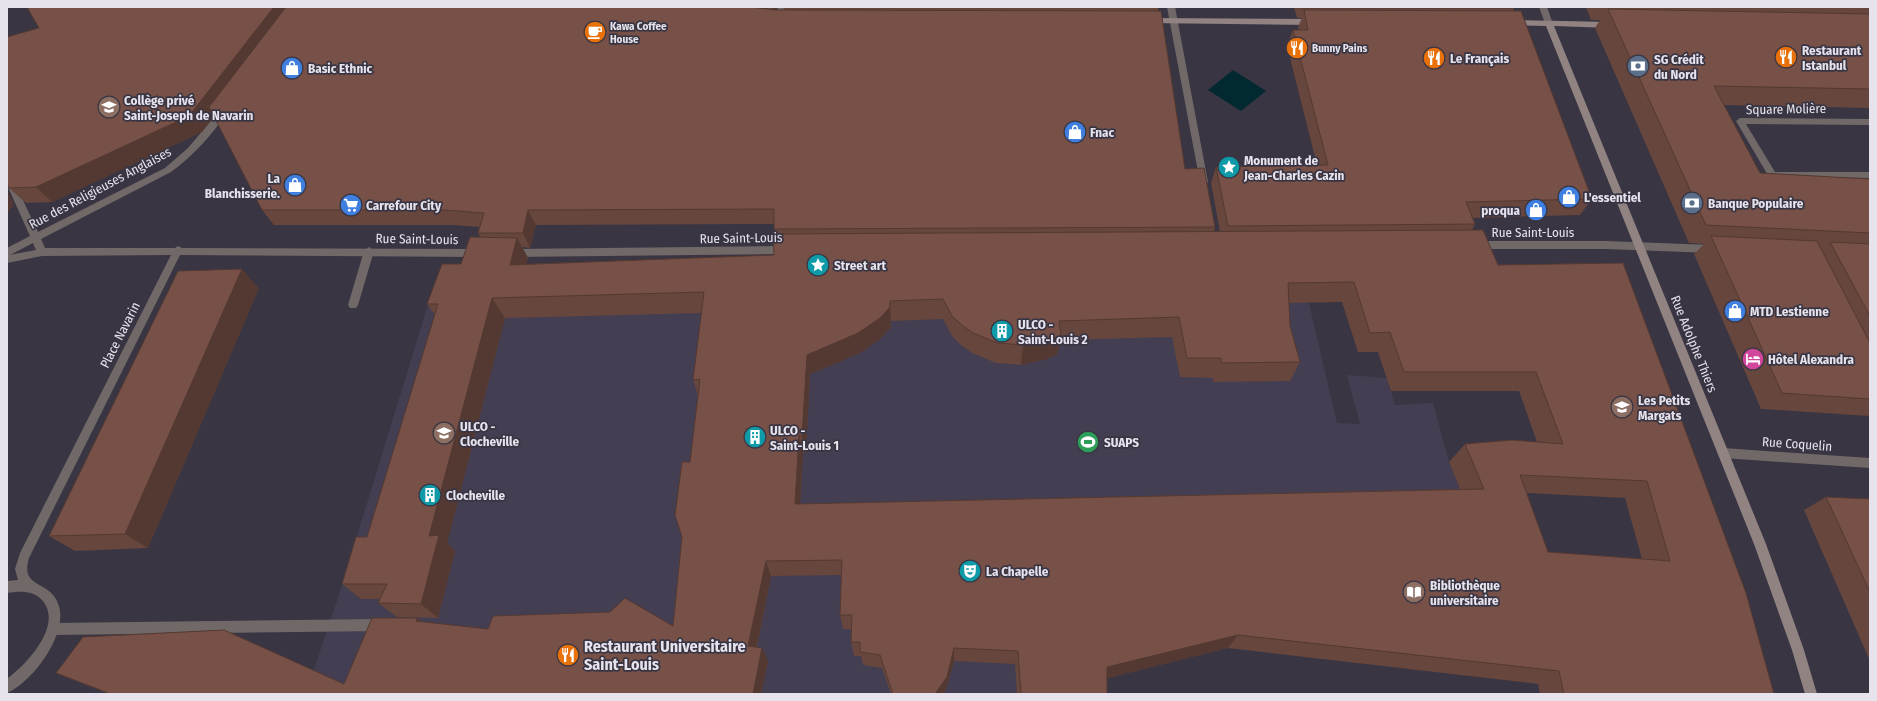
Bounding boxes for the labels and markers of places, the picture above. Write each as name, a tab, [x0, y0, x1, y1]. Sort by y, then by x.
cafe icon: Kawa Coffee House	[582, 19, 608, 45]
place label: Kawa Coffee House	[610, 20, 667, 46]
restaurant icon: Bunny Pains	[1284, 35, 1310, 61]
place label: Bunny Pains	[1312, 42, 1367, 55]
place label: Restaurant Istanbul	[1802, 43, 1862, 73]
restaurant icon: Restaurant Istanbul	[1773, 44, 1799, 70]
restaurant icon: Le Français	[1421, 45, 1447, 71]
place label: Le Français	[1450, 51, 1509, 67]
place label: SG Crédit du Nord	[1654, 52, 1704, 82]
bank icon: SG Crédit du Nord	[1625, 53, 1651, 79]
shop icon: Basic Ethnic	[279, 55, 305, 81]
place label: Basic Ethnic	[308, 61, 373, 76]
place label: Collège privé Saint-Joseph de Navarin	[124, 93, 254, 123]
school or university icon: Collège privé Saint-Joseph de Navarin	[96, 94, 122, 120]
shop icon: Fnac	[1062, 119, 1088, 145]
place label: Fnac	[1090, 125, 1115, 140]
place label: Monument de Jean-Charles Cazin	[1243, 153, 1345, 183]
place icon: Monument de Jean-Charles Cazin	[1216, 154, 1242, 180]
place label: La Blanchisserie.	[205, 171, 281, 201]
shop icon: La Blanchisserie.	[282, 172, 308, 198]
shop icon: L'essentiel	[1556, 184, 1582, 210]
place label: L'essentiel	[1584, 190, 1641, 205]
bank icon: Banque Populaire	[1679, 190, 1705, 216]
supermarket icon: Carrefour City	[338, 192, 364, 218]
place label: Banque Populaire	[1708, 196, 1804, 211]
shop icon: proqua	[1523, 197, 1549, 223]
place label: Carrefour City	[366, 198, 442, 213]
place label: proqua	[1481, 203, 1521, 218]
place icon: Street art	[805, 252, 831, 278]
place label: Street art	[834, 258, 886, 273]
shop icon: MTD Lestienne	[1722, 298, 1748, 324]
place label: MTD Lestienne	[1750, 304, 1829, 319]
place label: ULCO - Saint-Louis 2	[1018, 317, 1088, 347]
building icon: ULCO - Saint-Louis 2	[989, 318, 1015, 344]
hotel icon: Hôtel Alexandra	[1740, 346, 1766, 372]
place label: Hôtel Alexandra	[1768, 352, 1855, 367]
place label: Les Petits Margats	[1638, 393, 1691, 423]
school or university icon: Les Petits Margats	[1609, 394, 1635, 420]
place label: ULCO - Clocheville	[460, 419, 520, 449]
school or university icon: ULCO - Clocheville	[431, 420, 457, 446]
place label: ULCO - Saint-Louis 1	[770, 423, 839, 453]
building icon: ULCO - Saint-Louis 1	[742, 424, 768, 450]
sports icon: SUAPS	[1075, 429, 1101, 455]
place label: SUAPS	[1104, 435, 1139, 450]
building icon: Clocheville	[417, 482, 443, 508]
place label: Clocheville	[446, 488, 506, 503]
theatre icon: La Chapelle	[957, 558, 983, 584]
place label: La Chapelle	[986, 564, 1049, 579]
place label: Bibliothèque universitaire	[1430, 578, 1500, 608]
library icon: Bibliothèque universitaire	[1401, 579, 1427, 605]
place label: Restaurant Universitaire Saint-Louis	[584, 637, 746, 674]
restaurant icon: Restaurant Universitaire Saint-Louis	[555, 642, 581, 668]

